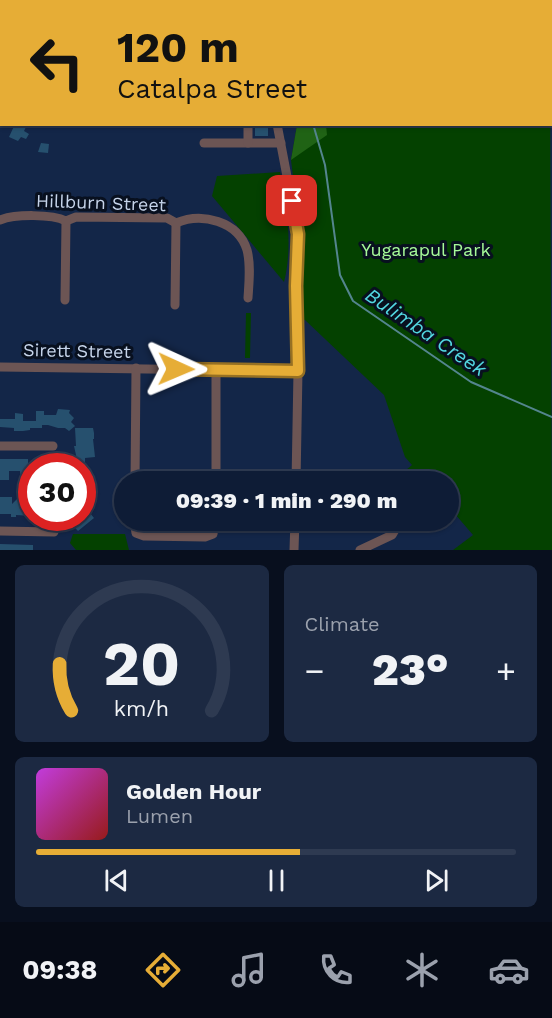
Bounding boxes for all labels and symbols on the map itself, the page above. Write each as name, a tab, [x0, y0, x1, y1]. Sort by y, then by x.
pin	[266, 175, 317, 226]
street label: Hillburn Street	[36, 190, 167, 215]
park label: Yugarapul Park	[361, 239, 491, 260]
water label: Bulimba Creek	[361, 283, 492, 382]
position arrow	[144, 337, 208, 401]
street label: Sirett Street	[23, 339, 131, 362]
speed limit sign: 30	[18, 453, 96, 531]

